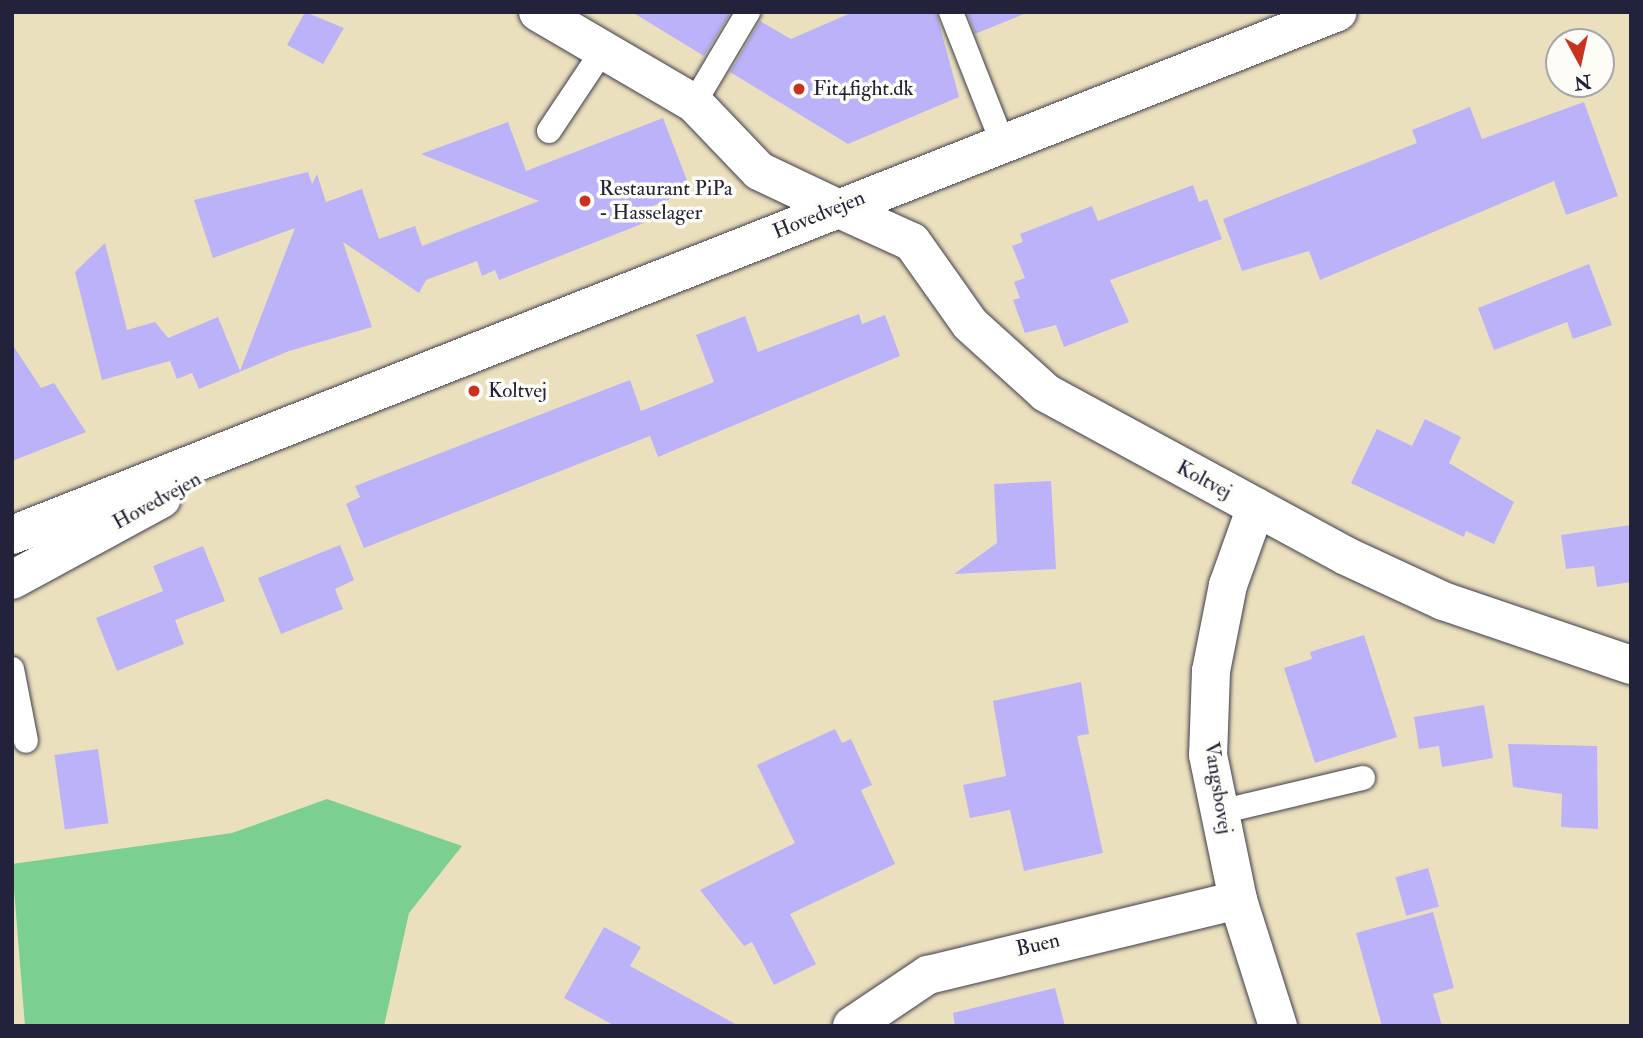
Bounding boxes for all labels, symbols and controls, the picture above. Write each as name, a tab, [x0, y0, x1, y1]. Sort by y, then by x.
north arrow	[1545, 28, 1615, 98]
text: N	[1573, 69, 1593, 95]
place label: Fit4fight.dk	[813, 76, 914, 102]
marker: Fit4fight.dk	[791, 81, 807, 97]
place label: Restaurant PiPa - Hasselager	[599, 176, 733, 226]
street label: Hovedvejen	[769, 185, 869, 245]
marker: Restaurant PiPa - Hasselager	[577, 193, 593, 209]
place label: Koltvej	[488, 378, 547, 404]
marker: Koltvej	[466, 383, 482, 399]
street label: Koltvej	[1172, 455, 1236, 505]
street label: Hovedvejen	[108, 466, 206, 536]
street label: Vangsbovej	[1198, 740, 1238, 836]
street label: Buen	[1014, 928, 1062, 962]

